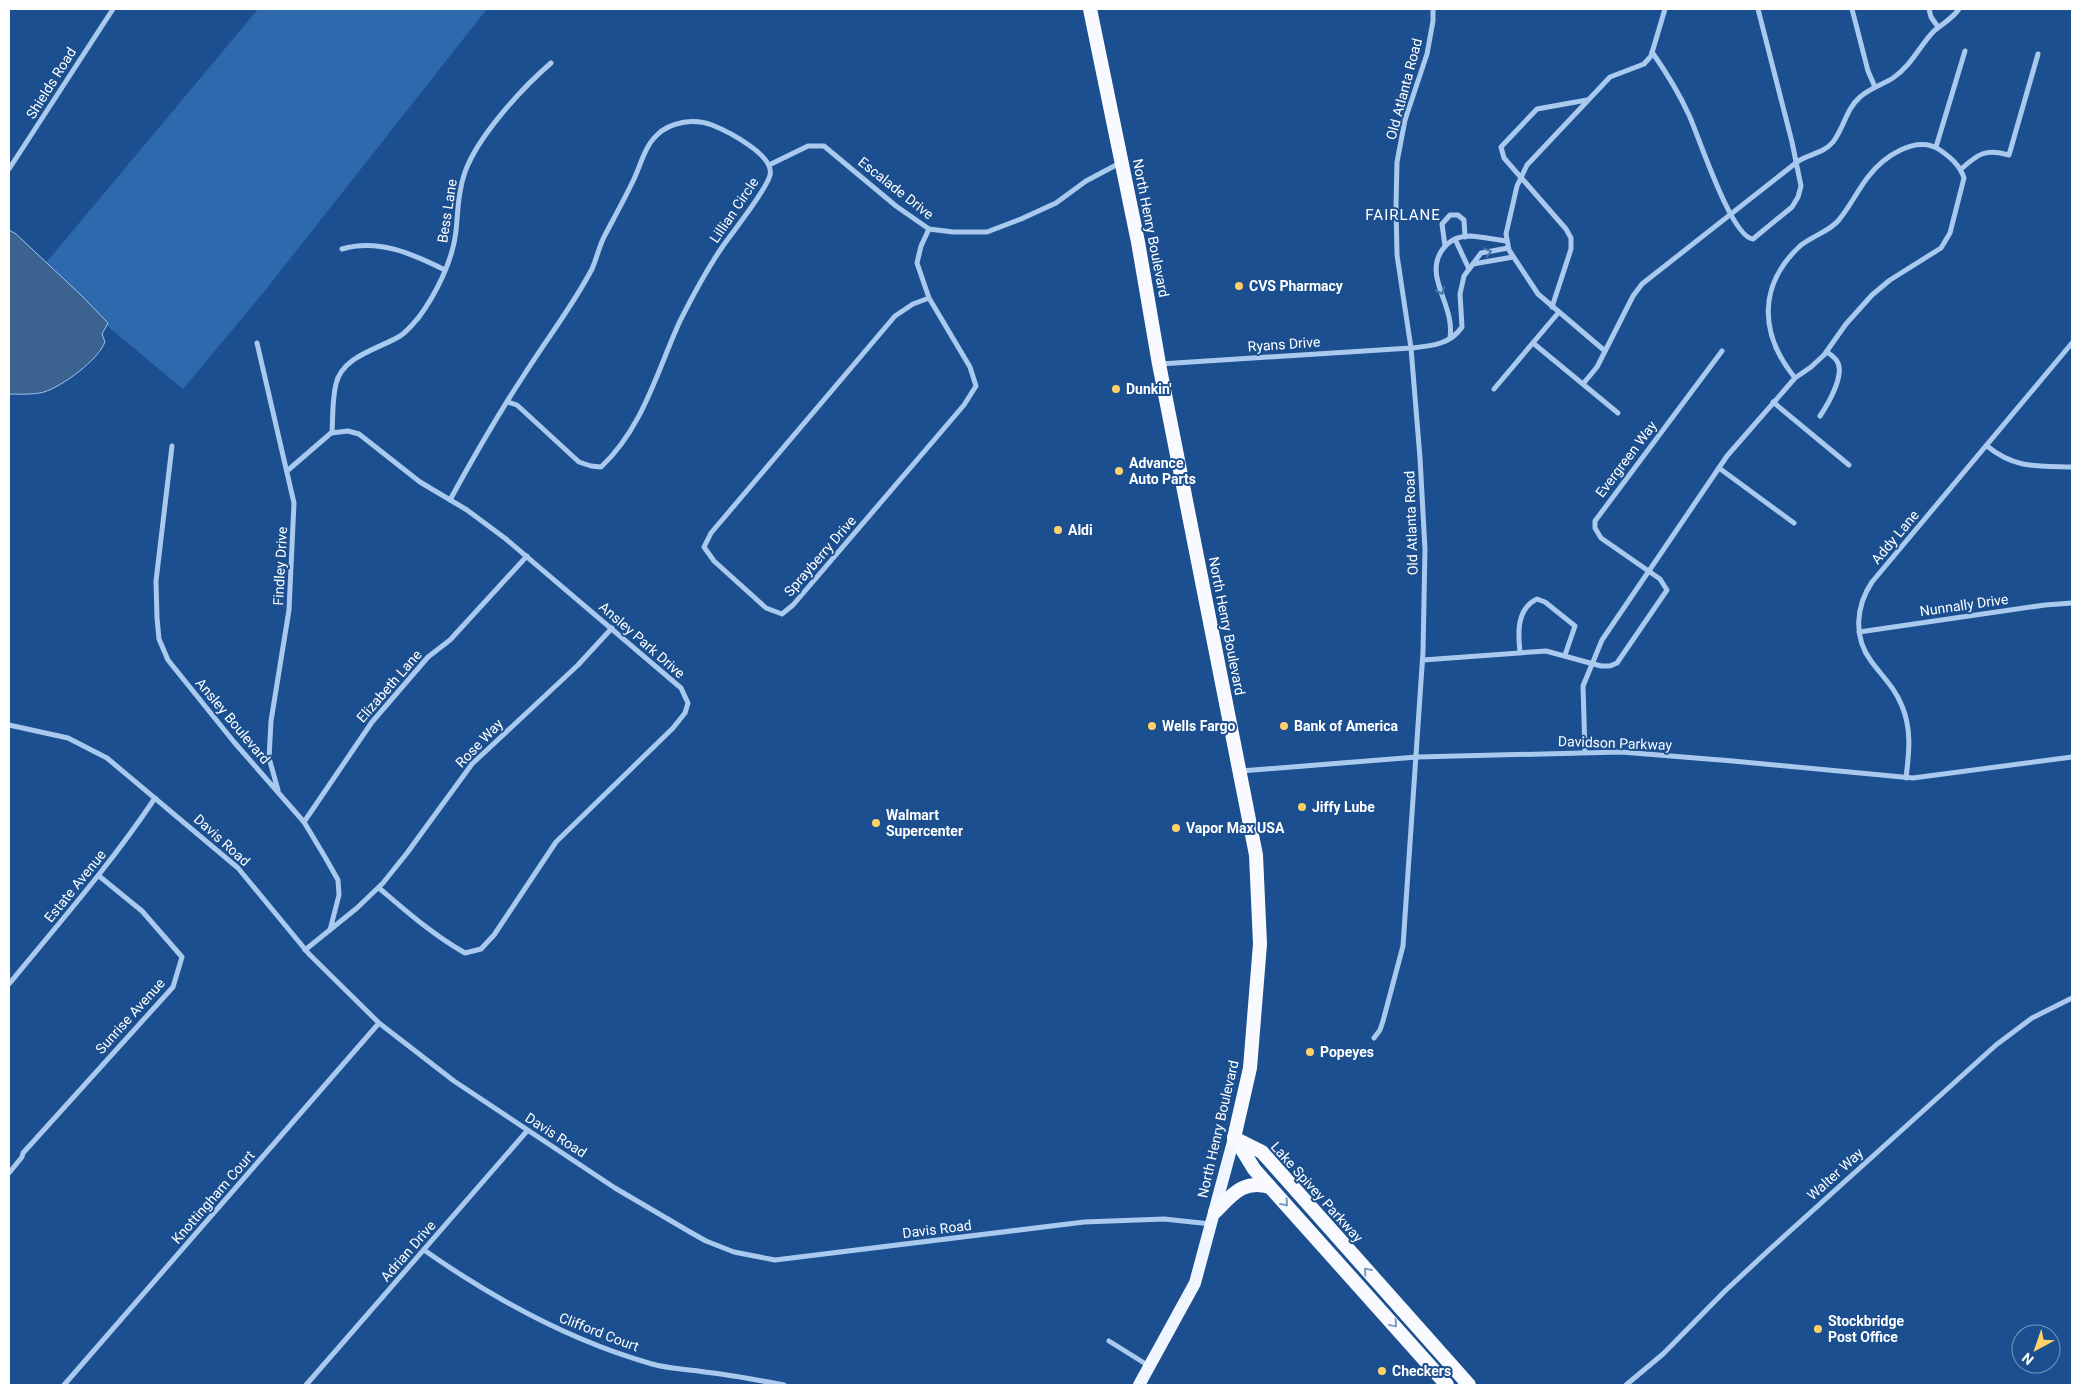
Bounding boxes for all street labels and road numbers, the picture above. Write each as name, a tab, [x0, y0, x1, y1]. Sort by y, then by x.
street label: Old Atlanta Road	[1383, 36, 1425, 142]
street label: Shields Road	[23, 44, 79, 122]
street label: Escalade Drive	[855, 154, 937, 222]
street label: North Henry Boulevard	[1130, 157, 1172, 299]
street label: Lillian Circle	[706, 174, 762, 246]
street label: Bess Lane	[434, 178, 460, 244]
street label: Ryans Drive	[1247, 333, 1321, 355]
street label: Evergreen Way	[1592, 417, 1660, 500]
street label: Old Atlanta Road	[1401, 470, 1421, 576]
street label: Addy Lane	[1868, 507, 1922, 567]
street label: Sprayberry Drive	[781, 513, 859, 599]
street label: Findley Drive	[270, 526, 290, 606]
street label: North Henry Boulevard	[1206, 555, 1248, 697]
street label: Nunnally Drive	[1919, 591, 2009, 619]
street label: Ansley Park Drive	[596, 599, 688, 681]
street label: Elizabeth Lane	[353, 647, 425, 725]
street label: Ansley Boulevard	[193, 675, 273, 767]
street label: Rose Way	[452, 715, 506, 771]
street label: Davidson Parkway	[1558, 733, 1673, 753]
street label: Davis Road	[191, 811, 253, 869]
street label: Estate Avenue	[41, 847, 109, 925]
street label: Sunrise Avenue	[92, 975, 168, 1057]
street label: North Henry Boulevard	[1194, 1059, 1242, 1199]
street label: Davis Road	[522, 1109, 590, 1161]
street label: Lake Spivey Parkway	[1268, 1138, 1367, 1246]
street label: Walter Way	[1804, 1144, 1867, 1203]
street label: Knottingham Court	[168, 1147, 258, 1247]
street label: Adrian Drive	[377, 1217, 439, 1285]
street label: Davis Road	[901, 1217, 973, 1241]
street label: Clifford Court	[557, 1309, 642, 1355]

